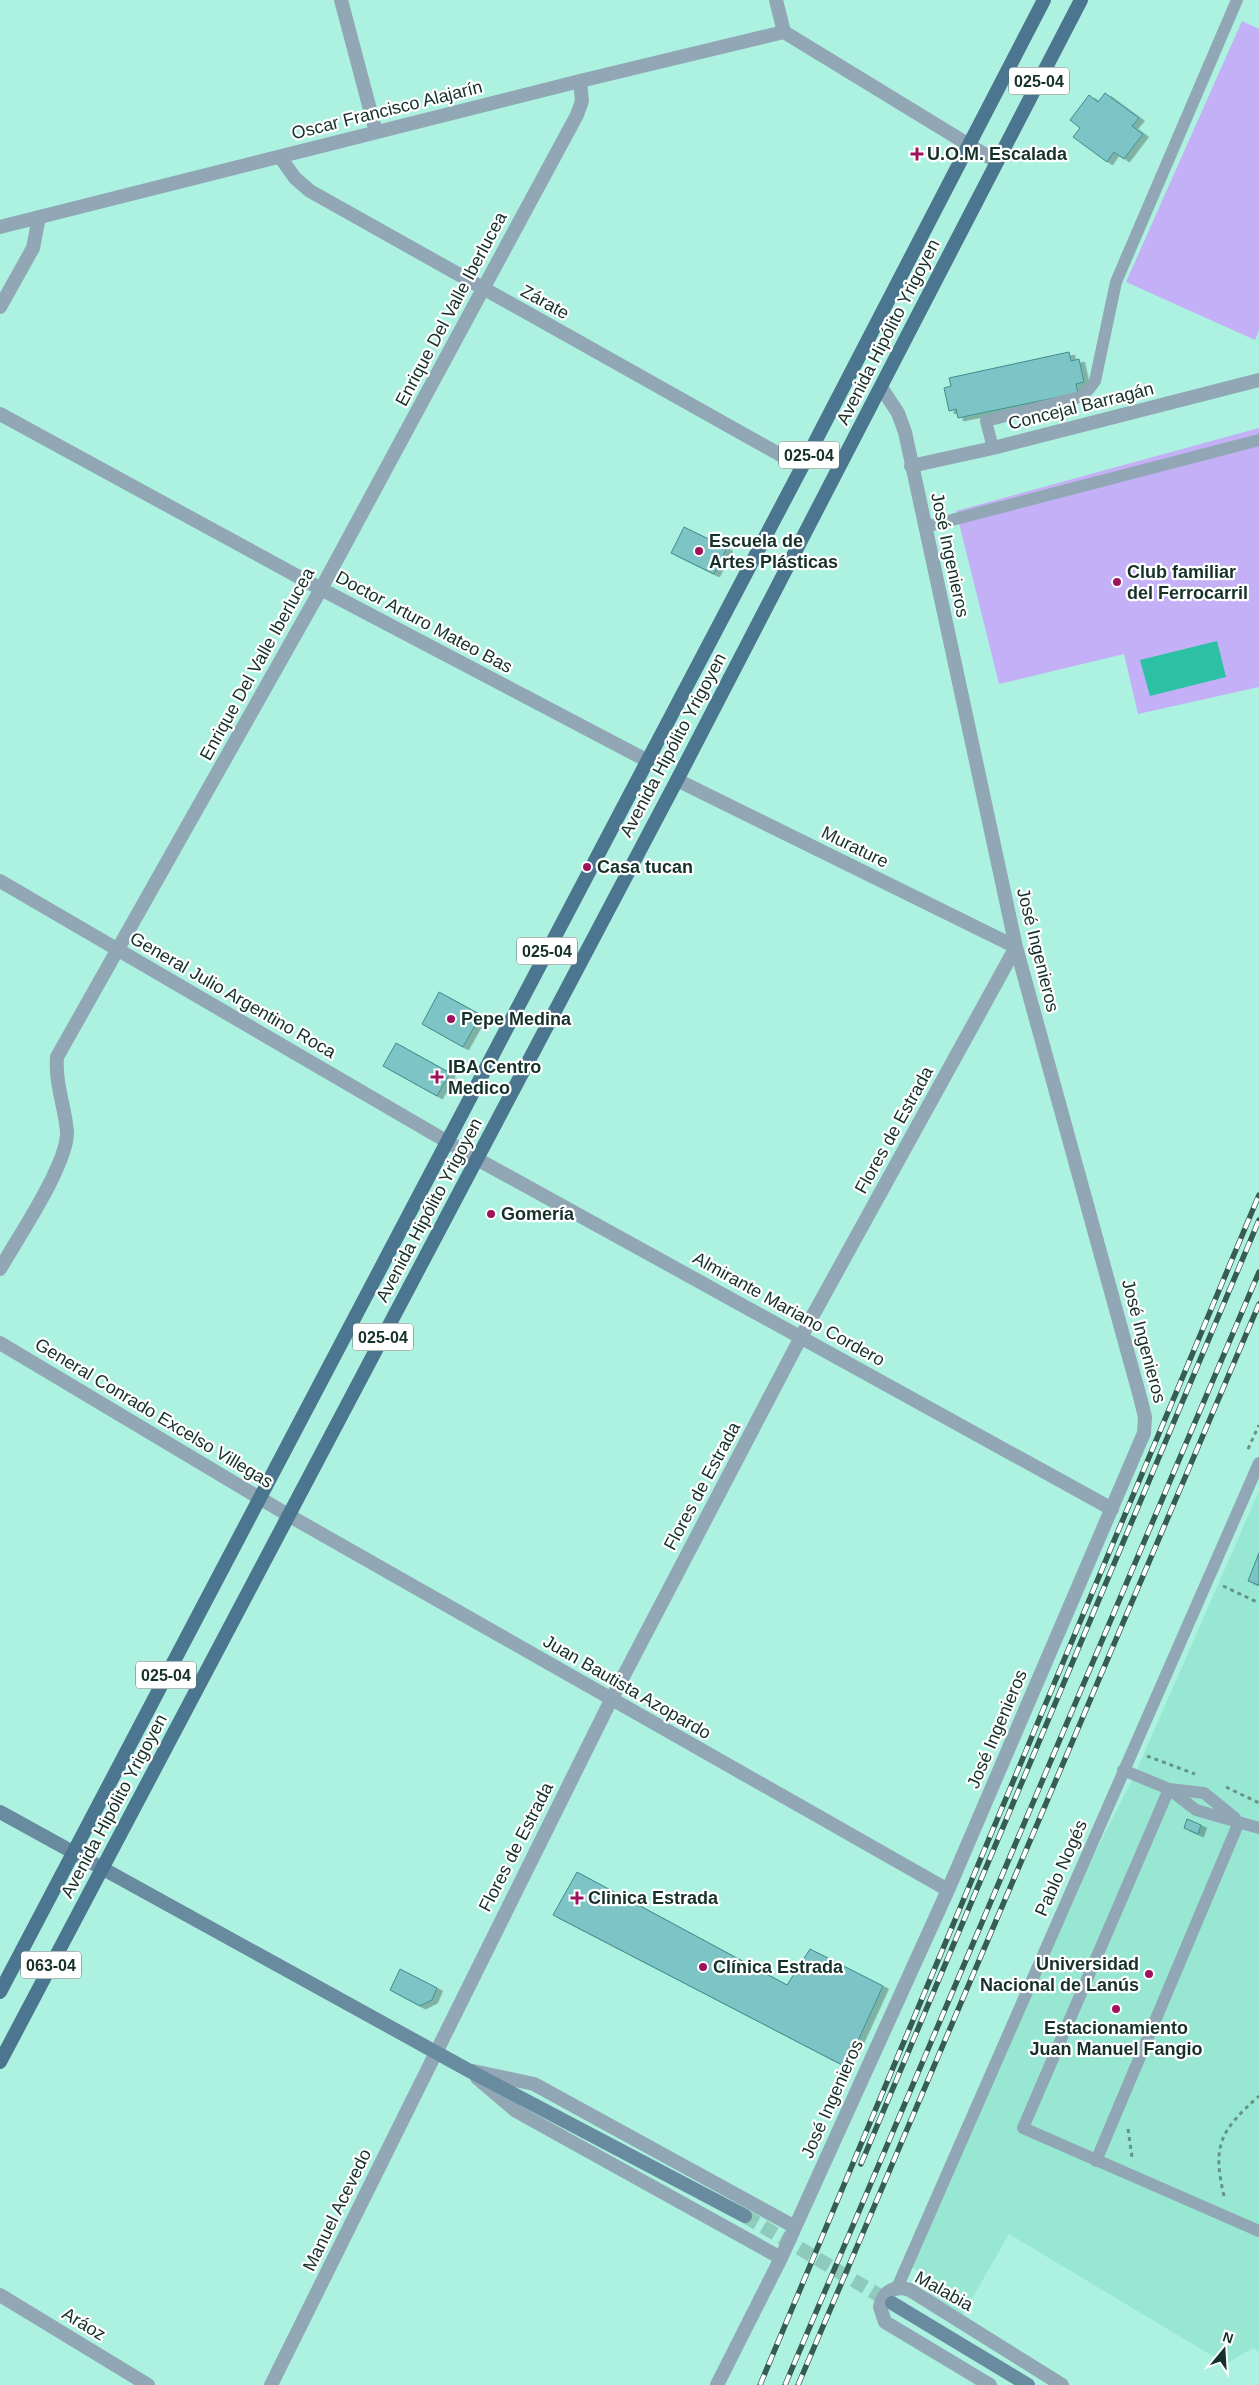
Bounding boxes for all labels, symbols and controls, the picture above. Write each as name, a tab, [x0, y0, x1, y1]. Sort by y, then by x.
road number: 025-04	[1009, 68, 1069, 94]
street label: Oscar Francisco Alajarín	[289, 77, 485, 143]
place label: U.O.M. Escalada	[927, 144, 1068, 164]
marker: U.O.M. Escalada	[911, 148, 923, 160]
street label: Enrique Del Valle Iberlucea	[391, 208, 511, 409]
street label: Avenida Hipólito Yrigoyen	[832, 236, 944, 428]
street label: Zárate	[517, 281, 573, 323]
street label: Concejal Barragán	[1006, 378, 1156, 434]
road number: 025-04	[779, 442, 839, 468]
street label: José Ingenieros	[927, 491, 973, 619]
place label: Escuela de Artes Plásticas	[709, 531, 838, 572]
marker: Escuela de Artes Plásticas	[693, 545, 705, 557]
place label: Club familiar del Ferrocarril	[1127, 562, 1248, 603]
street label: Enrique Del Valle Iberlucea	[196, 563, 319, 764]
street label: Doctor Arturo Mateo Bas	[332, 567, 516, 677]
marker: Club familiar del Ferrocarril	[1111, 576, 1123, 588]
street label: Avenida Hipólito Yrigoyen	[616, 650, 730, 840]
street label: Murature	[818, 822, 892, 872]
place label: Casa tucan	[597, 857, 693, 877]
marker: Casa tucan	[581, 861, 593, 873]
street label: José Ingenieros	[1013, 886, 1063, 1014]
street label: General Julio Argentino Roca	[127, 928, 340, 1063]
road number: 025-04	[517, 938, 577, 964]
place label: Pepe Medina	[461, 1009, 572, 1029]
marker: Pepe Medina	[445, 1013, 457, 1025]
place label: IBA Centro Medico	[448, 1057, 541, 1098]
street label: Flores de Estrada	[851, 1062, 938, 1197]
marker: IBA Centro Medico	[430, 1070, 444, 1084]
street label: Avenida Hipólito Yrigoyen	[372, 1115, 486, 1305]
place label: Gomería	[501, 1204, 575, 1224]
marker: Gomería	[485, 1208, 497, 1220]
street label: Almirante Mariano Cordero	[690, 1248, 888, 1370]
street label: José Ingenieros	[1118, 1277, 1170, 1405]
road number: 025-04	[353, 1324, 413, 1350]
street label: General Conrado Excelso Villegas	[31, 1334, 277, 1492]
street label: Flores de Estrada	[660, 1418, 745, 1553]
street label: Juan Bautista Azopardo	[540, 1631, 714, 1743]
road number: 025-04	[136, 1662, 196, 1688]
street label: José Ingenieros	[963, 1667, 1031, 1791]
street label: Avenida Hipólito Yrigoyen	[57, 1711, 171, 1901]
street label: Flores de Estrada	[475, 1778, 558, 1915]
street label: Pablo Nogés	[1031, 1817, 1091, 1919]
place label: Clinica Estrada	[588, 1888, 719, 1908]
marker: Clinica Estrada	[570, 1891, 584, 1905]
road number: 063-04	[21, 1952, 81, 1978]
place label: Universidad Nacional de Lanús	[980, 1954, 1139, 1995]
place label: Clínica Estrada	[713, 1957, 844, 1977]
marker: Clínica Estrada	[697, 1961, 709, 1973]
marker: Universidad Nacional de Lanús	[1143, 1968, 1155, 1980]
marker: Estacionamiento Juan Manuel Fangio	[1110, 2003, 1122, 2015]
place label: Estacionamiento Juan Manuel Fangio	[1029, 2018, 1203, 2059]
street label: José Ingenieros	[797, 2037, 867, 2161]
street label: Manuel Acevedo	[299, 2146, 375, 2274]
street label: Malabia	[912, 2267, 977, 2316]
street label: Aráoz	[59, 2303, 109, 2345]
north arrow	[1199, 2325, 1249, 2375]
text: N	[1221, 2328, 1235, 2347]

